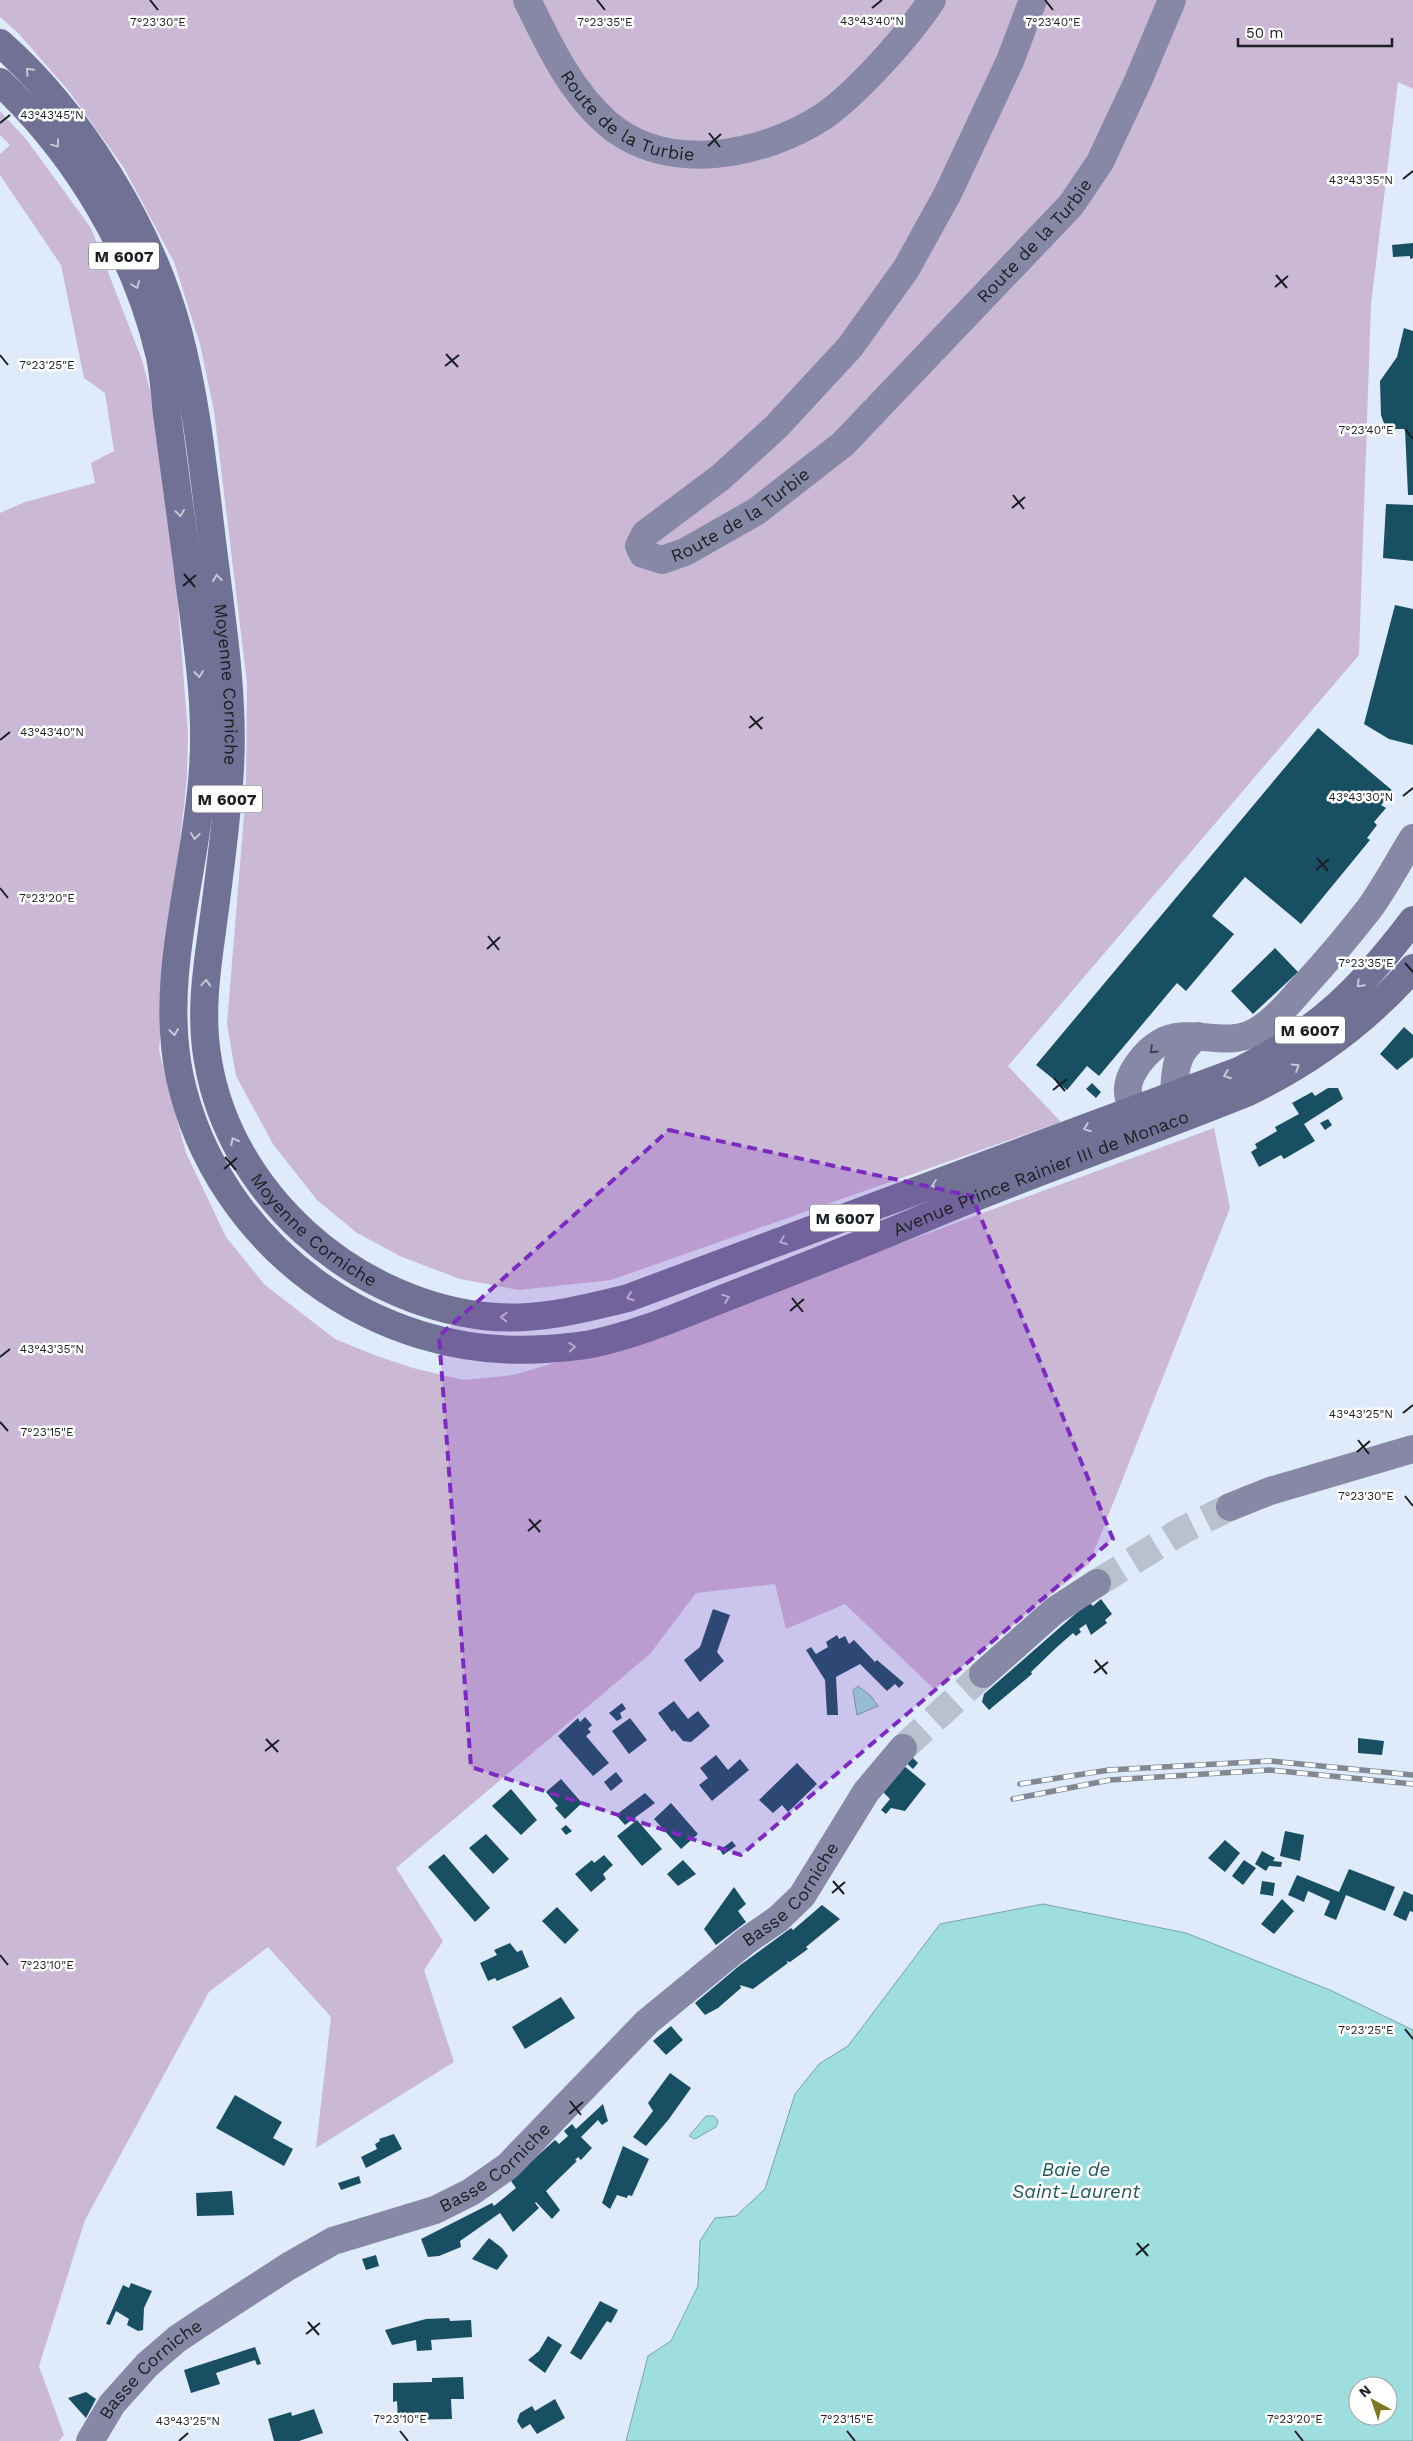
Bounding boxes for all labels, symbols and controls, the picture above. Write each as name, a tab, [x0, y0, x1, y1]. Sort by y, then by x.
text: 43°43'40"N	[840, 14, 904, 28]
text: 7°23'30"E	[130, 15, 186, 29]
text: 7°23'35"E	[577, 15, 633, 29]
text: 7°23'40"E	[1025, 15, 1081, 29]
scale bar	[1238, 15, 1392, 47]
text: 50 m	[1246, 24, 1283, 42]
street label: Route de la Turbie	[556, 66, 695, 165]
one-way arrow	[26, 68, 35, 77]
text: 43°43'45"N	[20, 108, 84, 122]
one-way arrow	[50, 138, 59, 148]
text: 43°43'35"N	[1329, 173, 1393, 187]
street label: Route de la Turbie	[972, 174, 1096, 307]
road number: M 6007	[89, 242, 159, 270]
one-way arrow	[129, 280, 140, 289]
text: 7°23'25"E	[19, 358, 75, 372]
text: 7°23'40"E	[1338, 423, 1394, 437]
street label: Route de la Turbie	[668, 463, 814, 566]
one-way arrow	[174, 509, 185, 517]
one-way arrow	[212, 574, 222, 582]
street label: Moyenne Corniche	[210, 602, 242, 766]
one-way arrow	[193, 670, 204, 678]
text: 43°43'40"N	[20, 725, 84, 739]
road number: M 6007	[192, 786, 262, 812]
text: 43°43'30"N	[1329, 790, 1393, 804]
one-way arrow	[190, 832, 201, 840]
text: 7°23'20"E	[19, 891, 75, 905]
text: 7°23'35"E	[1338, 956, 1394, 970]
one-way arrow	[200, 979, 211, 987]
one-way arrow	[1357, 979, 1366, 988]
road number: M 6007	[1275, 1016, 1345, 1044]
one-way arrow	[168, 1028, 179, 1036]
one-way arrow	[1149, 1044, 1158, 1053]
one-way arrow	[1290, 1064, 1299, 1073]
one-way arrow	[1223, 1069, 1232, 1079]
street label: Avenue Prince Rainier III de Monaco	[890, 1106, 1191, 1240]
one-way arrow	[1084, 1122, 1092, 1132]
one-way arrow	[230, 1137, 240, 1146]
street label: Moyenne Corniche	[247, 1169, 380, 1291]
one-way arrow	[931, 1179, 940, 1189]
road number: M 6007	[810, 1204, 880, 1232]
one-way arrow	[779, 1235, 788, 1245]
one-way arrow	[626, 1291, 635, 1301]
one-way arrow	[721, 1294, 730, 1304]
one-way arrow	[500, 1311, 508, 1322]
one-way arrow	[568, 1341, 576, 1352]
text: 43°43'35"N	[20, 1342, 84, 1356]
text: 43°43'25"N	[1329, 1407, 1393, 1421]
text: 7°23'15"E	[20, 1425, 74, 1439]
text: 7°23'30"E	[1338, 1489, 1394, 1503]
street label: Basse Corniche	[738, 1838, 843, 1951]
text: 7°23'10"E	[20, 1958, 74, 1972]
text: 7°23'25"E	[1338, 2023, 1394, 2037]
street label: Basse Corniche	[436, 2118, 554, 2216]
water label: Baie de Saint-Laurent	[1012, 2158, 1140, 2203]
street label: Basse Corniche	[94, 2315, 206, 2423]
north arrow	[1348, 2376, 1398, 2426]
text: N	[1356, 2382, 1374, 2401]
text: 7°23'10"E	[373, 2412, 427, 2426]
text: 7°23'15"E	[820, 2412, 874, 2426]
text: 7°23'20"E	[1267, 2412, 1323, 2426]
text: 43°43'25"N	[156, 2414, 220, 2428]

